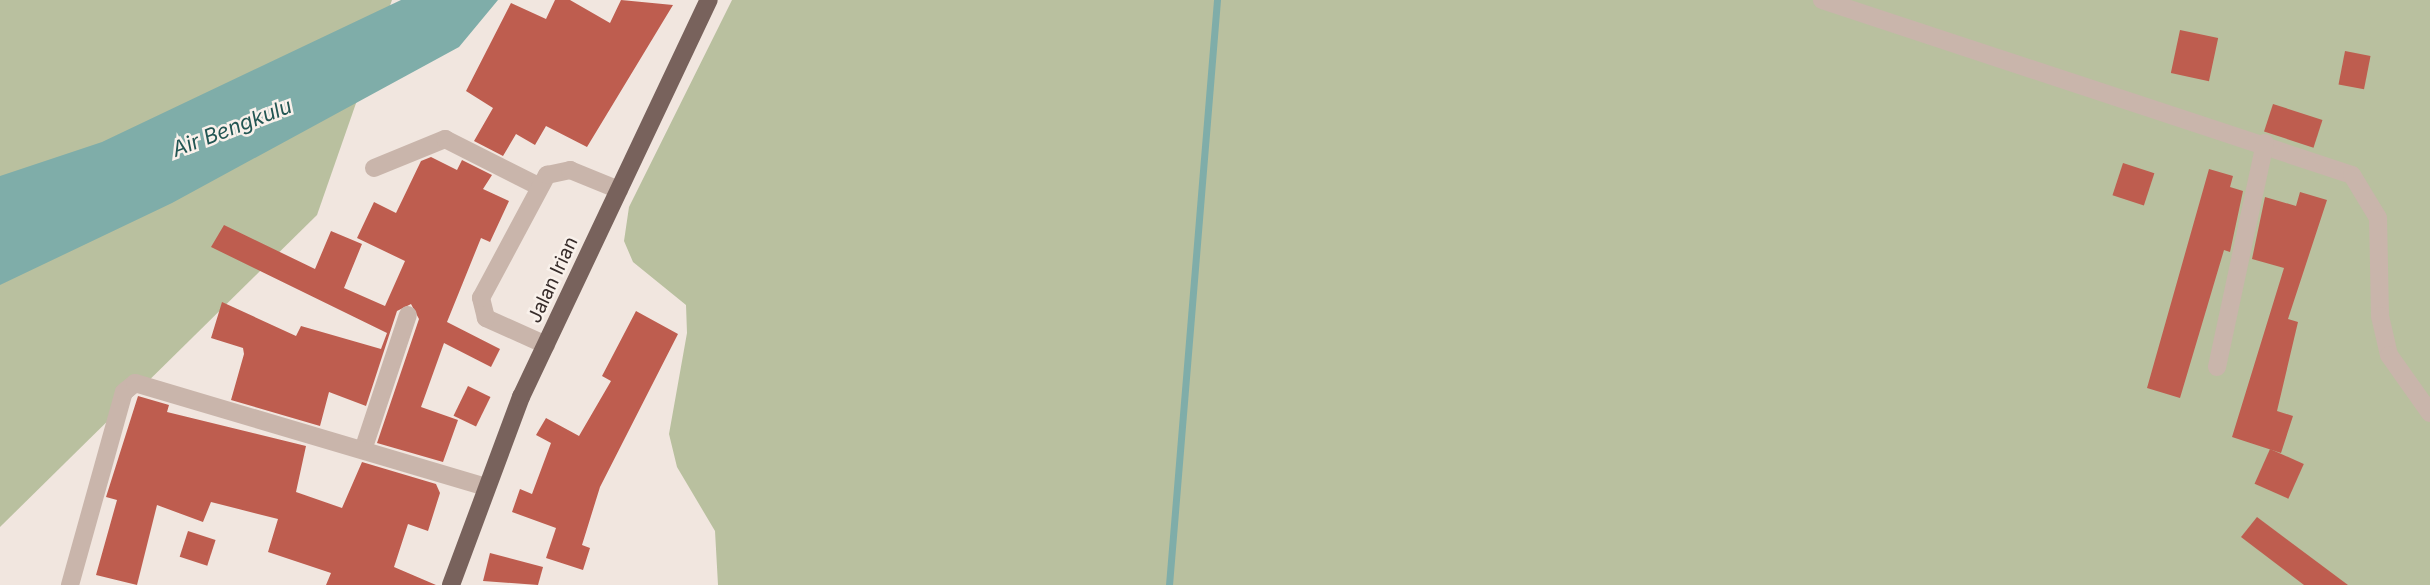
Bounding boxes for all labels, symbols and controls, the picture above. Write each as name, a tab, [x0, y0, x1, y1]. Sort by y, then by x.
water label: Air Bengkulu	[169, 94, 295, 162]
street label: Jalan Irian	[523, 233, 583, 327]

